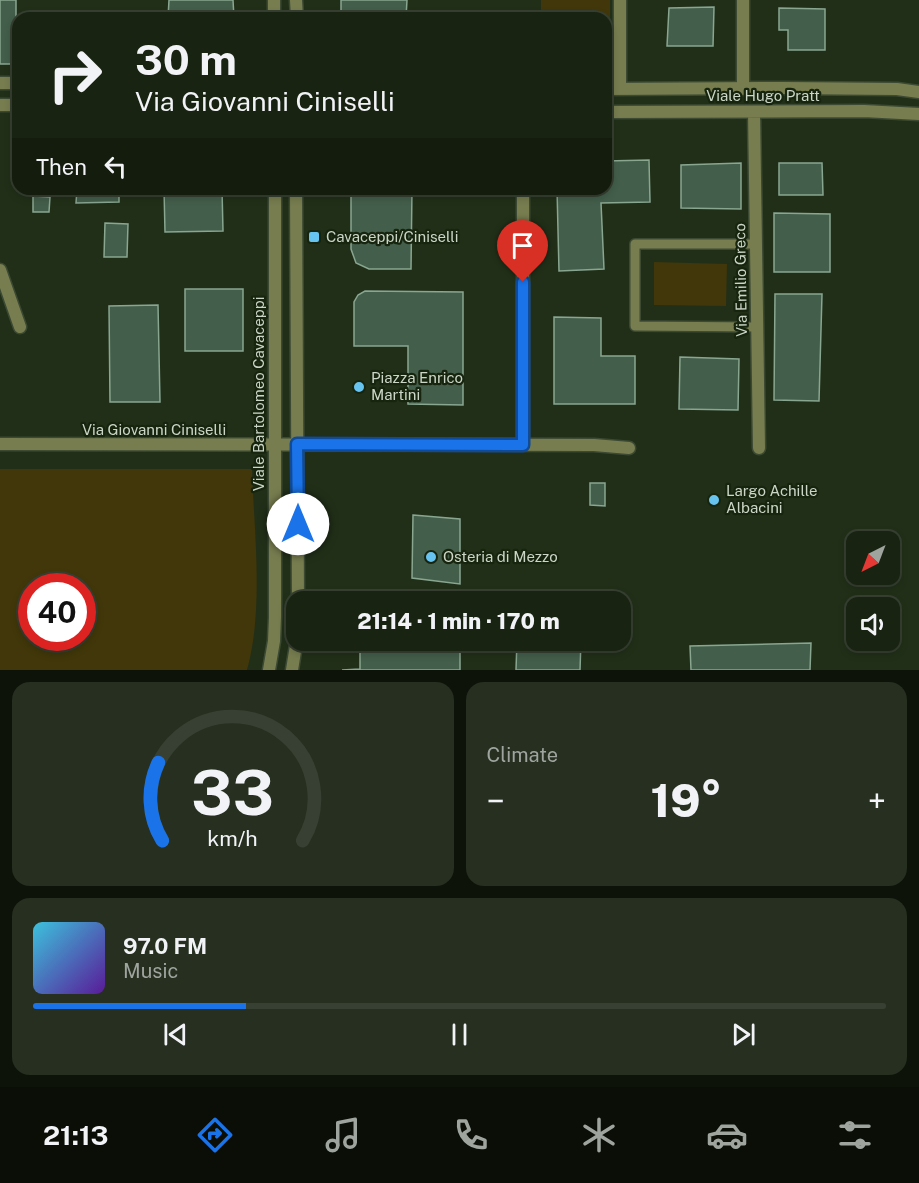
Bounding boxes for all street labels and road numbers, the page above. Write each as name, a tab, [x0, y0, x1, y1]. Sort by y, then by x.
street label: Viale Hugo Pratt	[706, 87, 820, 104]
street label: Via Emilio Greco	[731, 223, 750, 337]
street label: Viale Bartolomeo Cavaceppi	[250, 297, 267, 491]
street label: Via Giovanni Ciniselli	[82, 421, 226, 438]

